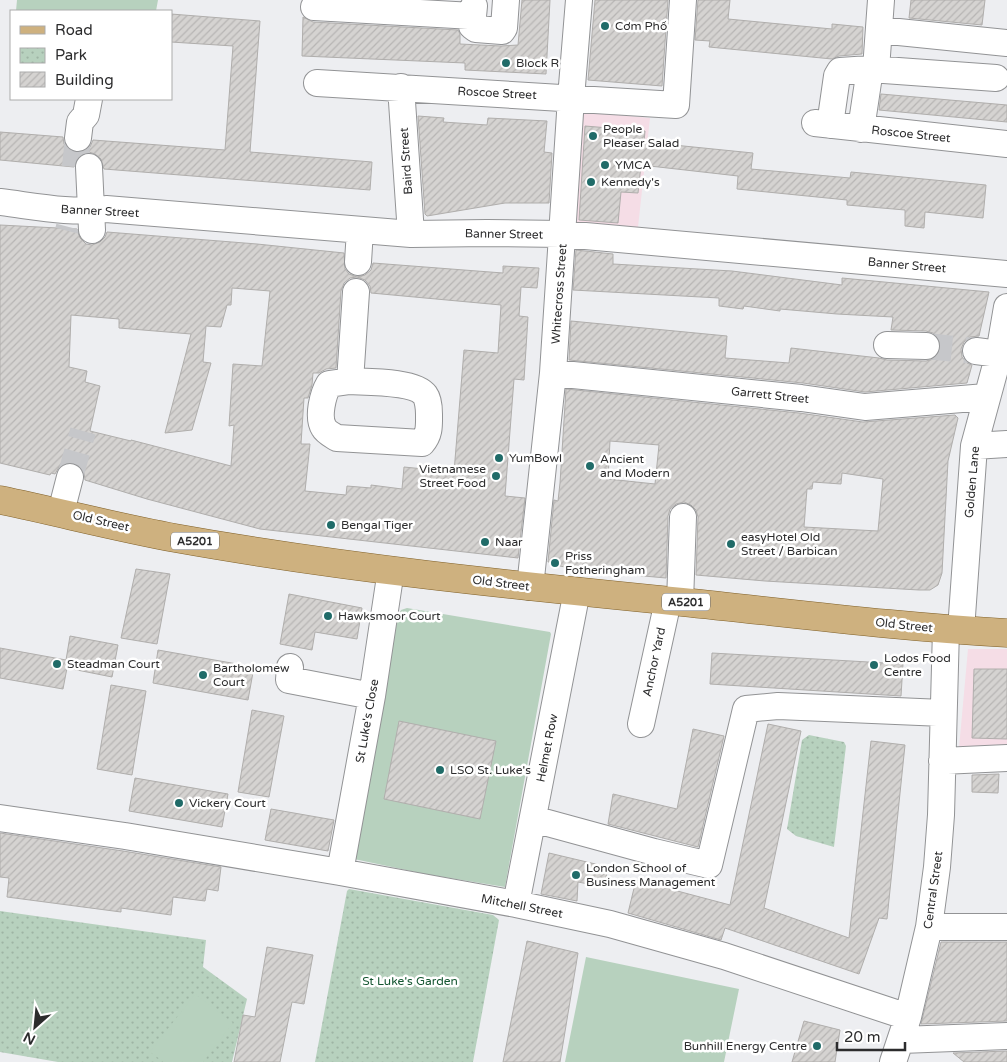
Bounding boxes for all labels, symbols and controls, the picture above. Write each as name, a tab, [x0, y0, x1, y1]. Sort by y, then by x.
legend	[10, 10, 172, 100]
place label: Cơm Phố	[615, 19, 667, 33]
marker: Cơm Phố	[599, 20, 611, 32]
text: Road	[55, 21, 93, 39]
text: Park	[55, 46, 87, 64]
place label: Block R	[516, 56, 559, 70]
marker: Block R	[500, 57, 512, 69]
text: Building	[55, 71, 114, 89]
street label: Roscoe Street	[457, 84, 537, 102]
place label: People Pleaser Salad	[603, 122, 679, 150]
street label: Roscoe Street	[871, 123, 952, 145]
street label: Baird Street	[397, 126, 415, 195]
marker: People Pleaser Salad	[587, 130, 599, 142]
place label: YMCA	[615, 158, 652, 172]
marker: YMCA	[599, 159, 611, 171]
place label: Kennedy's	[601, 175, 660, 189]
marker: Kennedy's	[585, 176, 597, 188]
street label: Banner Street	[60, 202, 140, 220]
street label: Banner Street	[465, 226, 544, 242]
street label: Whitecross Street	[549, 243, 570, 345]
street label: Banner Street	[867, 255, 947, 275]
street label: Garrett Street	[730, 384, 810, 406]
street label: Golden Lane	[962, 445, 982, 518]
place label: YumBowl	[509, 451, 562, 465]
marker: YumBowl	[493, 452, 505, 464]
place label: Ancient and Modern	[600, 452, 670, 480]
marker: Ancient and Modern	[584, 460, 596, 472]
place label: Vietnamese Street Food	[419, 462, 486, 490]
marker: Vietnamese Street Food	[490, 470, 502, 482]
street label: Old Street	[71, 508, 131, 534]
place label: Bengal Tiger	[341, 518, 413, 532]
marker: Bengal Tiger	[325, 519, 337, 531]
place label: easyHotel Old Street / Barbican	[741, 530, 838, 558]
road number: A5201	[171, 532, 219, 550]
place label: Naar	[495, 535, 523, 549]
marker: Naar	[479, 536, 491, 548]
marker: easyHotel Old Street / Barbican	[725, 538, 737, 550]
place label: Priss Fotheringham	[565, 549, 645, 577]
marker: Priss Fotheringham	[549, 557, 561, 569]
street label: Old Street	[472, 573, 531, 594]
road number: A5201	[662, 594, 710, 610]
place label: Hawksmoor Court	[338, 609, 441, 623]
marker: Hawksmoor Court	[322, 610, 334, 622]
street label: Old Street	[875, 615, 934, 635]
street label: Anchor Yard	[640, 626, 668, 698]
place label: Lodos Food Centre	[884, 651, 951, 679]
place label: Steadman Court	[67, 657, 160, 671]
marker: Steadman Court	[51, 658, 63, 670]
marker: Lodos Food Centre	[868, 659, 880, 671]
place label: Bartholomew Court	[213, 661, 290, 689]
marker: Bartholomew Court	[197, 669, 209, 681]
street label: St Luke's Close	[353, 678, 381, 764]
street label: Helmet Row	[534, 712, 561, 783]
place label: LSO St. Luke's	[450, 763, 531, 777]
marker: LSO St. Luke's	[434, 764, 446, 776]
place label: Vickery Court	[189, 796, 266, 810]
marker: Vickery Court	[173, 797, 185, 809]
street label: Central Street	[921, 850, 945, 930]
place label: London School of Business Management	[586, 861, 716, 889]
marker: London School of Business Management	[570, 869, 582, 881]
street label: Mitchell Street	[480, 891, 564, 921]
park label: St Luke's Garden	[362, 974, 458, 988]
north arrow	[10, 1002, 60, 1052]
scale bar	[837, 1020, 904, 1052]
text: N	[20, 1028, 38, 1048]
text: 20 m	[844, 1028, 881, 1046]
place label: Bunhill Energy Centre	[684, 1039, 807, 1053]
marker: Bunhill Energy Centre	[811, 1040, 823, 1052]

